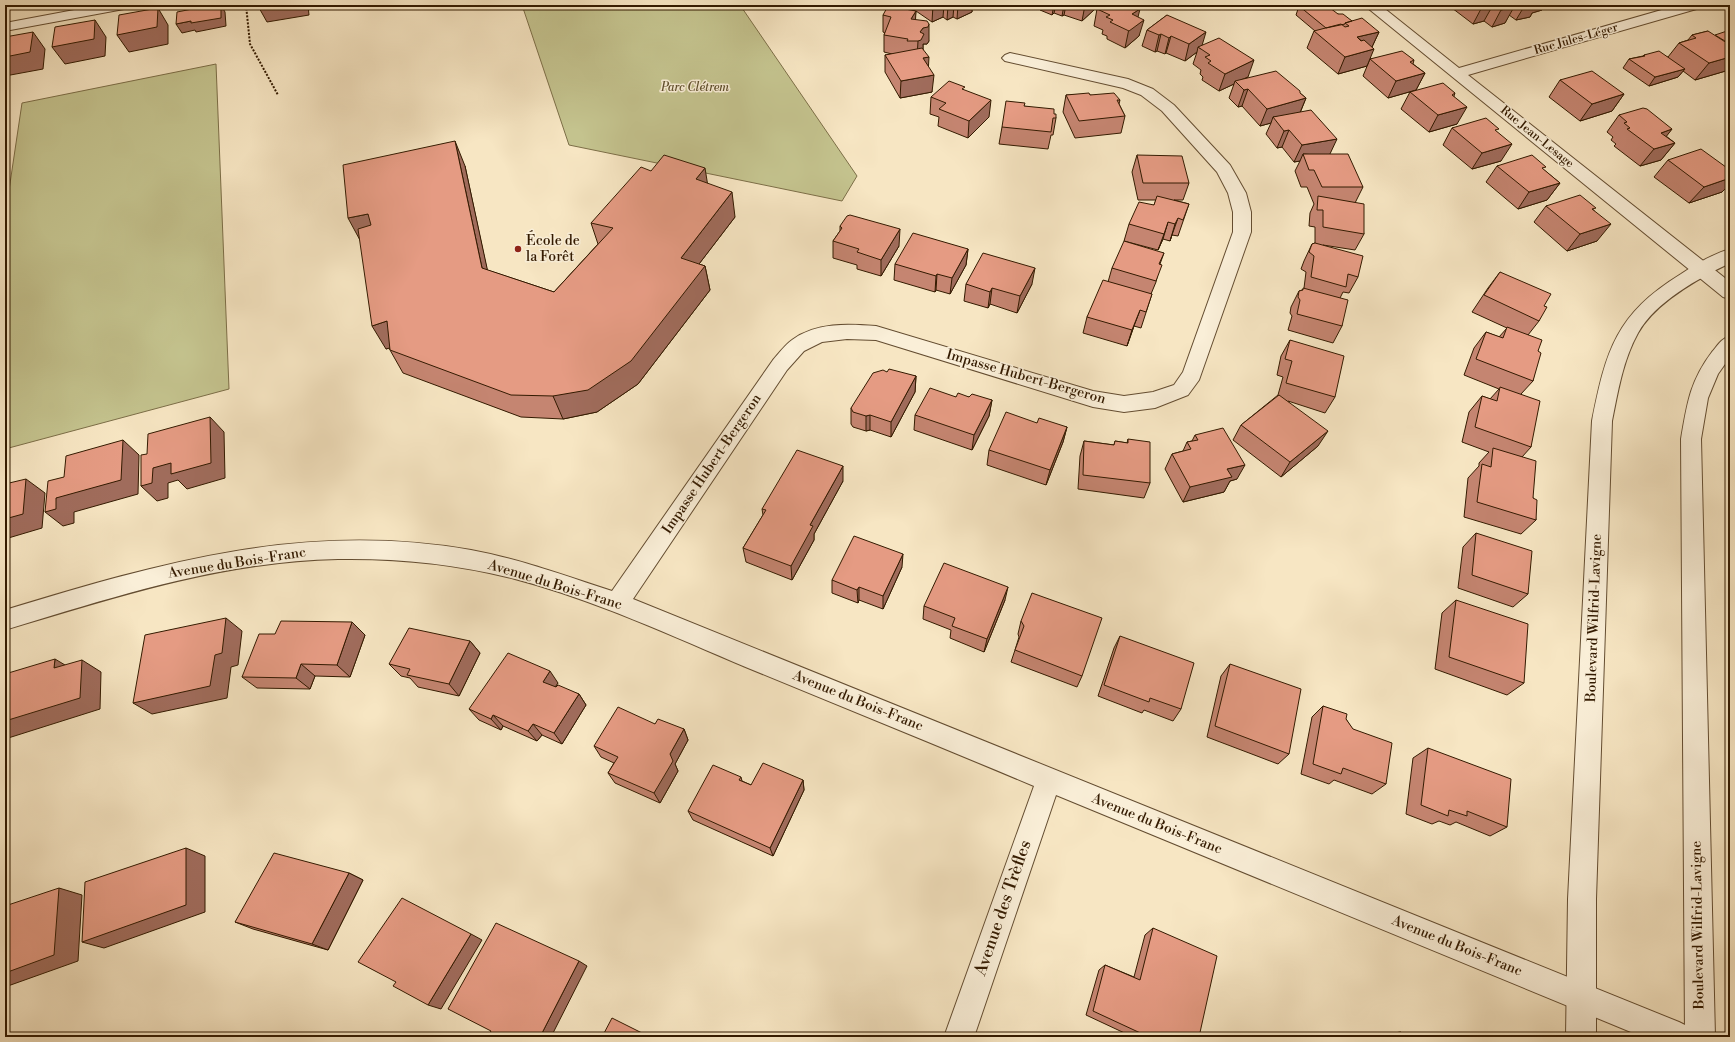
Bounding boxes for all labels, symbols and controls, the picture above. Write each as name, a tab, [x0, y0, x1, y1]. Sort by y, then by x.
street label: Rue Jules-Léger	[1532, 20, 1620, 58]
park label: Parc Clétrem	[660, 80, 729, 95]
street label: Rue Jean-Lesage	[1497, 103, 1577, 171]
place label: École de la Forêt	[526, 230, 580, 266]
marker: École de la Forêt	[513, 244, 523, 254]
street label: Impasse Hubert-Bergeron	[944, 346, 1108, 409]
street label: Impasse Hubert-Bergeron	[658, 390, 766, 537]
street label: Boulevard Wilfrid-Lavigne	[1582, 533, 1606, 704]
street label: Avenue du Bois-Franc	[166, 543, 307, 583]
street label: Avenue du Bois-Franc	[485, 556, 624, 614]
street label: Avenue du Bois-Franc	[789, 666, 926, 735]
street label: Avenue du Bois-Franc	[1088, 789, 1225, 858]
street label: Avenue des Trèfles	[969, 837, 1037, 980]
street label: Boulevard Wilfrid-Lavigne	[1688, 841, 1708, 1010]
street label: Avenue du Bois-Franc	[1388, 911, 1525, 980]

